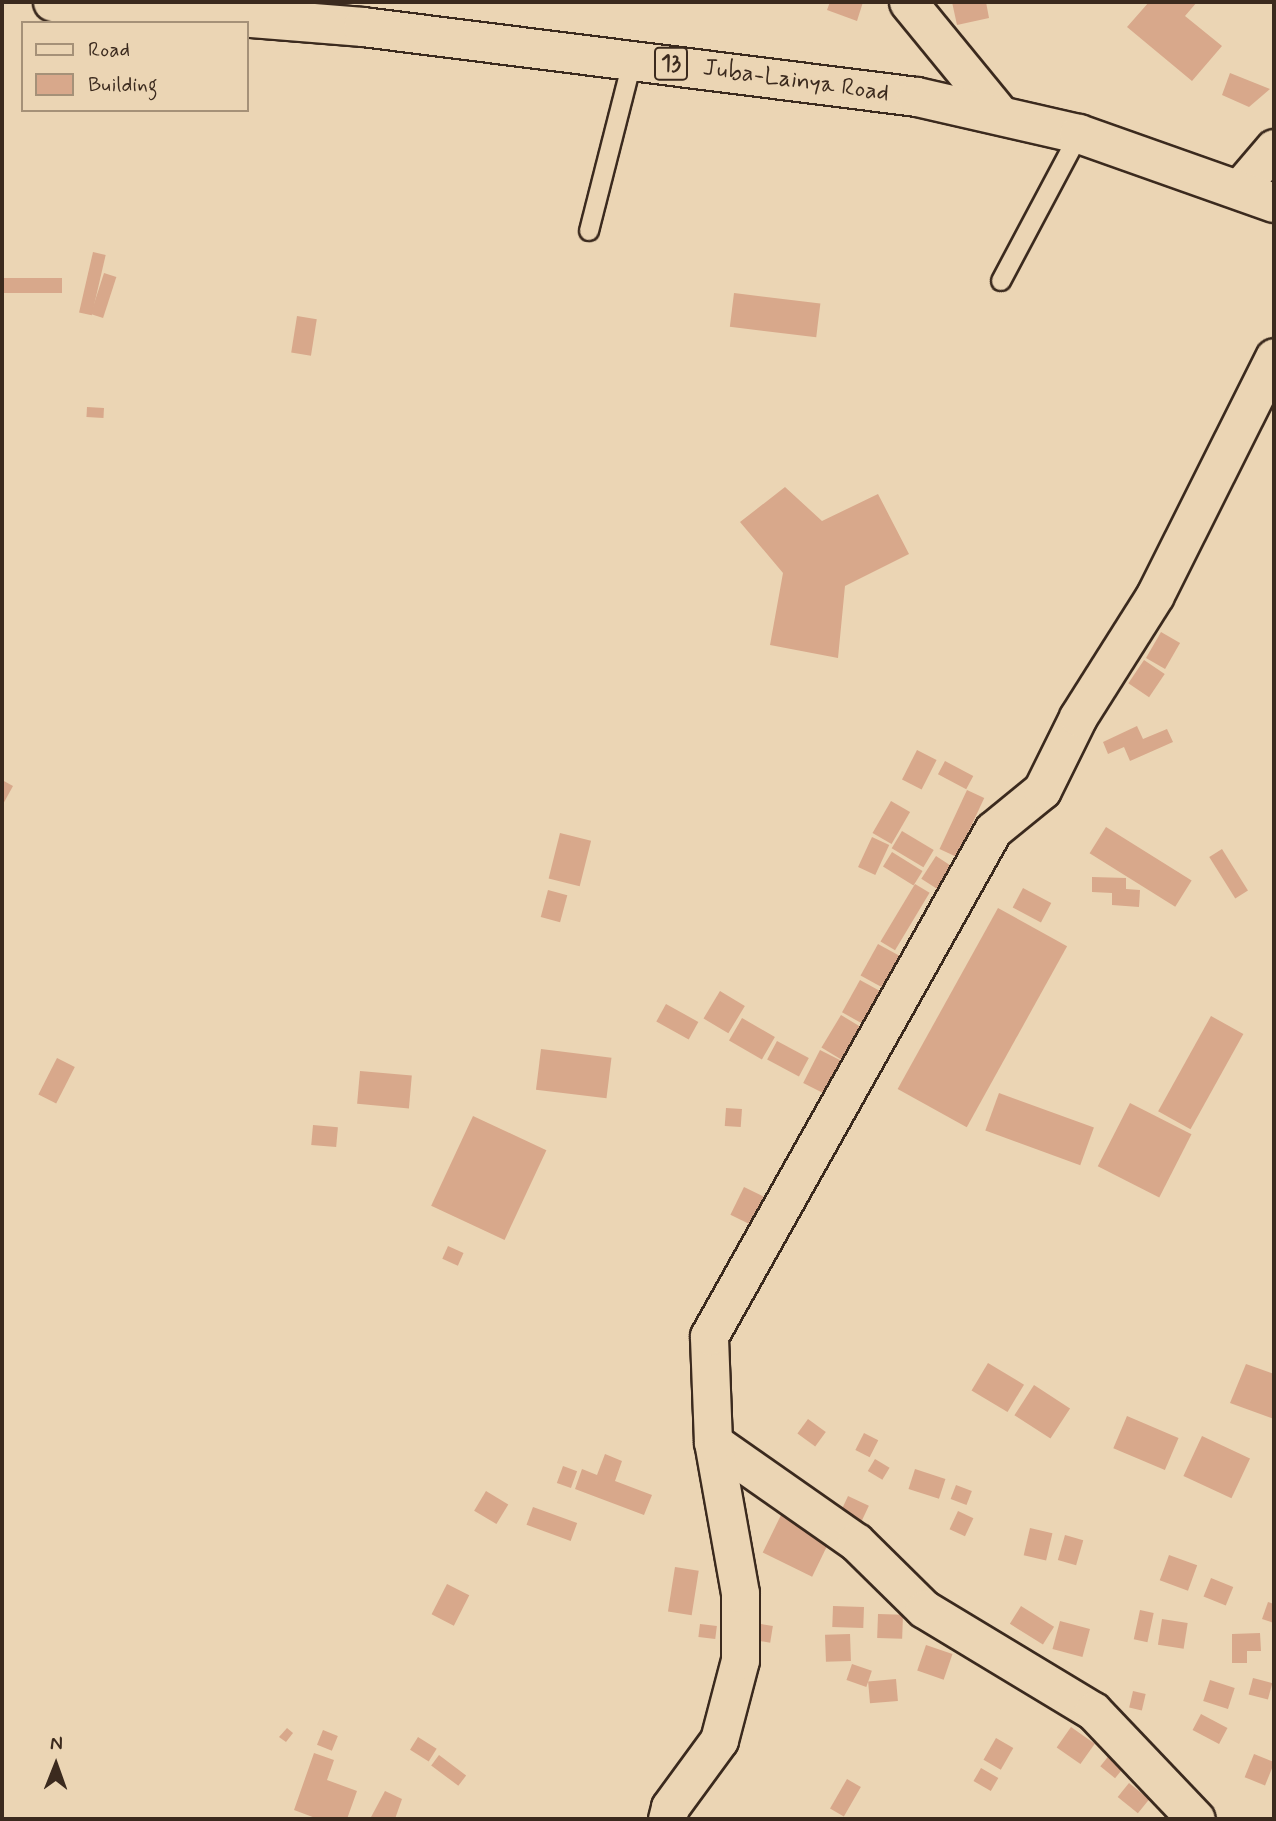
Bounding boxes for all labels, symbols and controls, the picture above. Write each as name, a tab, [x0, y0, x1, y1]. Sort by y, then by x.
legend	[21, 21, 248, 112]
text: Road	[88, 36, 130, 64]
road number: 13	[654, 44, 688, 83]
street label: Juba-Lainya Road	[701, 54, 891, 108]
text: Building	[88, 71, 158, 99]
north arrow	[21, 1730, 91, 1800]
text: N	[50, 1731, 63, 1756]

